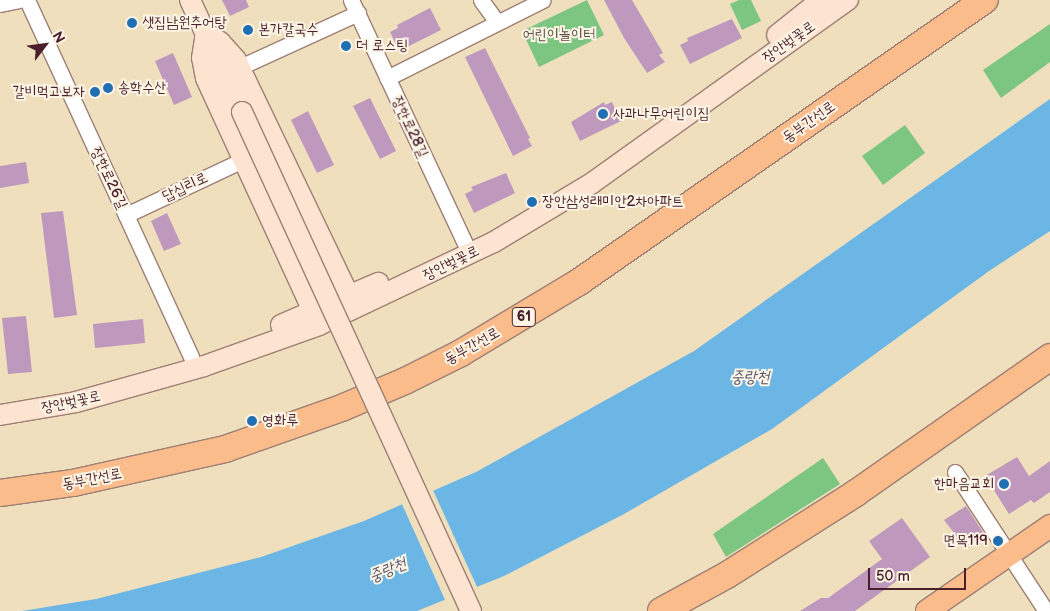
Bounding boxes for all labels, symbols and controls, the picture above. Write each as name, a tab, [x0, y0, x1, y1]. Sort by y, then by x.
place label: 샛집남원추어탕	[142, 14, 226, 32]
marker: 샛집남원추어탕	[126, 17, 138, 29]
street label: 장안벚꽃로	[759, 17, 819, 67]
north arrow	[20, 20, 70, 70]
place label: 본가칼국수	[258, 21, 318, 39]
marker: 본가칼국수	[242, 24, 254, 36]
park label: 어린이놀이터	[523, 26, 595, 44]
text: N	[48, 28, 68, 46]
place label: 더 로스팅	[356, 37, 408, 55]
marker: 더 로스팅	[340, 40, 352, 52]
place label: 송학수산	[118, 79, 166, 97]
marker: 송학수산	[102, 82, 114, 94]
place label: 갈비먹고보자	[13, 83, 85, 101]
marker: 갈비먹고보자	[89, 86, 101, 98]
street label: 장한로28길	[388, 93, 432, 161]
street label: 동부간선로	[779, 97, 839, 147]
place label: 사과나무어린이집	[613, 105, 710, 123]
marker: 사과나무어린이집	[597, 108, 609, 120]
street label: 장한로26길	[87, 144, 131, 212]
street label: 답십리로	[159, 169, 211, 205]
place label: 장안삼성래미안2차아파트	[542, 193, 684, 211]
marker: 장안삼성래미안2차아파트	[526, 196, 538, 208]
street label: 장안벚꽃로	[420, 242, 482, 284]
road number: 61	[512, 306, 536, 328]
street label: 동부간선로	[441, 323, 503, 369]
water label: 중랑천	[731, 368, 769, 388]
street label: 장안벚꽃로	[40, 387, 102, 417]
place label: 영화루	[262, 412, 298, 430]
marker: 영화루	[246, 415, 258, 427]
street label: 동부간선로	[61, 464, 123, 494]
place label: 한마음교회	[934, 475, 994, 493]
marker: 한마음교회	[998, 478, 1010, 490]
place label: 면목119	[944, 532, 988, 550]
marker: 면목119	[992, 535, 1004, 547]
water label: 중랑천	[366, 555, 410, 587]
scale bar	[870, 558, 968, 590]
text: 50 m	[876, 567, 910, 586]

